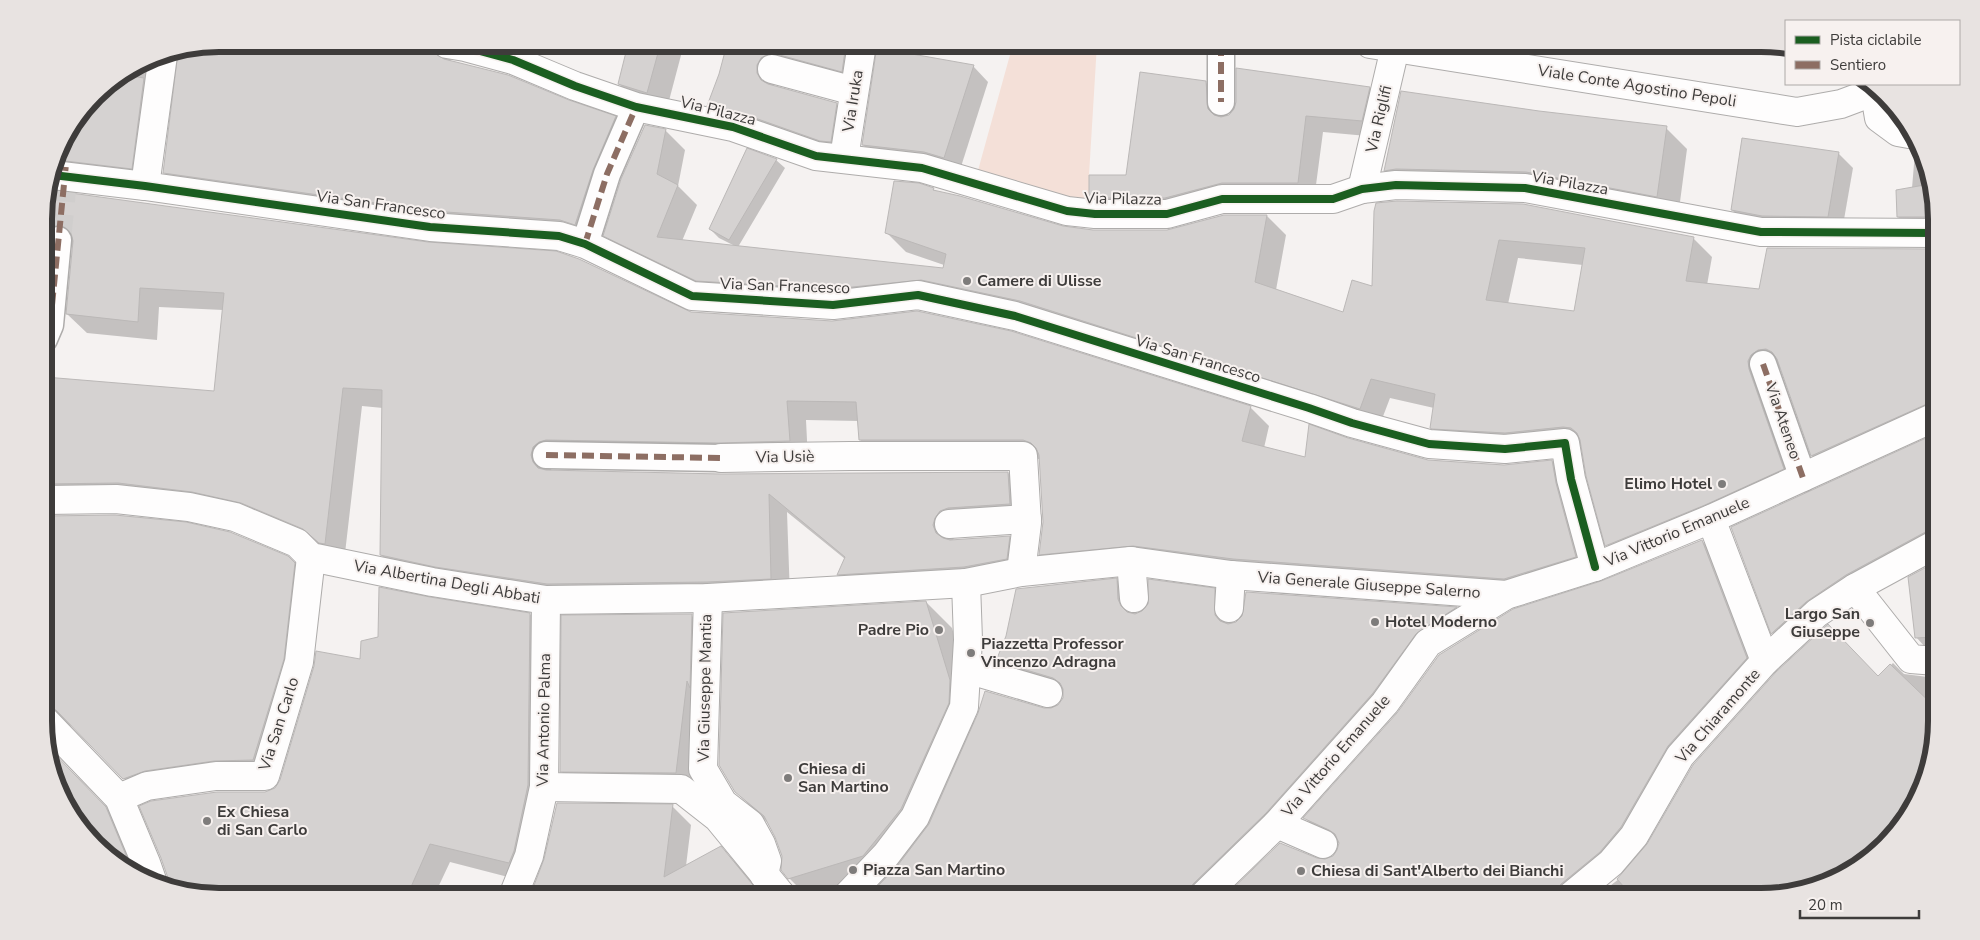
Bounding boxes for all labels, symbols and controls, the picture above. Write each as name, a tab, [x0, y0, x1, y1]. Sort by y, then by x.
legend	[1785, 20, 1960, 85]
text: Pista ciclabile	[1830, 30, 1922, 50]
text: Sentiero	[1830, 55, 1886, 75]
street label: Viale Conte Agostino Pepoli	[1535, 59, 1738, 113]
street label: Via Iruka	[837, 68, 869, 135]
street label: Via Riglifi	[1360, 83, 1397, 156]
street label: Via Pilazza	[677, 91, 758, 131]
street label: Via Pilazza	[1529, 165, 1610, 201]
street label: Via San Francesco	[314, 185, 447, 225]
street label: Via Pilazza	[1083, 187, 1162, 211]
place label: Camere di Ulisse	[977, 270, 1102, 292]
street label: Via San Francesco	[719, 273, 851, 299]
marker: Camere di Ulisse	[961, 275, 973, 287]
street label: Via San Francesco	[1132, 329, 1264, 389]
street label: Via Ateneo	[1759, 379, 1806, 462]
street label: Via Usiè	[754, 445, 815, 469]
place label: Elimo Hotel	[1624, 473, 1712, 495]
marker: Elimo Hotel	[1716, 478, 1728, 490]
street label: Via Vittorio Emanuele	[1600, 491, 1753, 573]
street label: Via Albertina Degli Abbati	[351, 555, 542, 609]
street label: Via Generale Giuseppe Salerno	[1256, 566, 1481, 604]
place label: Largo San Giuseppe	[1785, 603, 1860, 643]
place label: Hotel Moderno	[1385, 611, 1497, 633]
street label: Via Giuseppe Mantia	[693, 614, 717, 763]
marker: Hotel Moderno	[1369, 616, 1381, 628]
marker: Largo San Giuseppe	[1864, 617, 1876, 629]
place label: Padre Pio	[858, 619, 929, 641]
marker: Padre Pio	[933, 624, 945, 636]
place label: Piazzetta Professor Vincenzo Adragna	[980, 633, 1124, 673]
marker: Piazzetta Professor Vincenzo Adragna	[965, 647, 977, 659]
street label: Via Antonio Palma	[532, 653, 556, 788]
street label: Via Chiaramonte	[1670, 664, 1765, 769]
street label: Via San Carlo	[253, 674, 304, 775]
street label: Via Vittorio Emanuele	[1276, 690, 1395, 823]
place label: Chiesa di San Martino	[798, 758, 889, 798]
marker: Chiesa di San Martino	[782, 772, 794, 784]
place label: Ex Chiesa di San Carlo	[217, 801, 307, 841]
marker: Ex Chiesa di San Carlo	[201, 815, 213, 827]
place label: Piazza San Martino	[863, 859, 1005, 881]
place label: Chiesa di Sant'Alberto dei Bianchi	[1311, 860, 1564, 882]
marker: Piazza San Martino	[847, 864, 859, 876]
marker: Chiesa di Sant'Alberto dei Bianchi	[1295, 865, 1307, 877]
scale bar	[1800, 888, 1919, 920]
text: 20 m	[1808, 895, 1843, 915]

